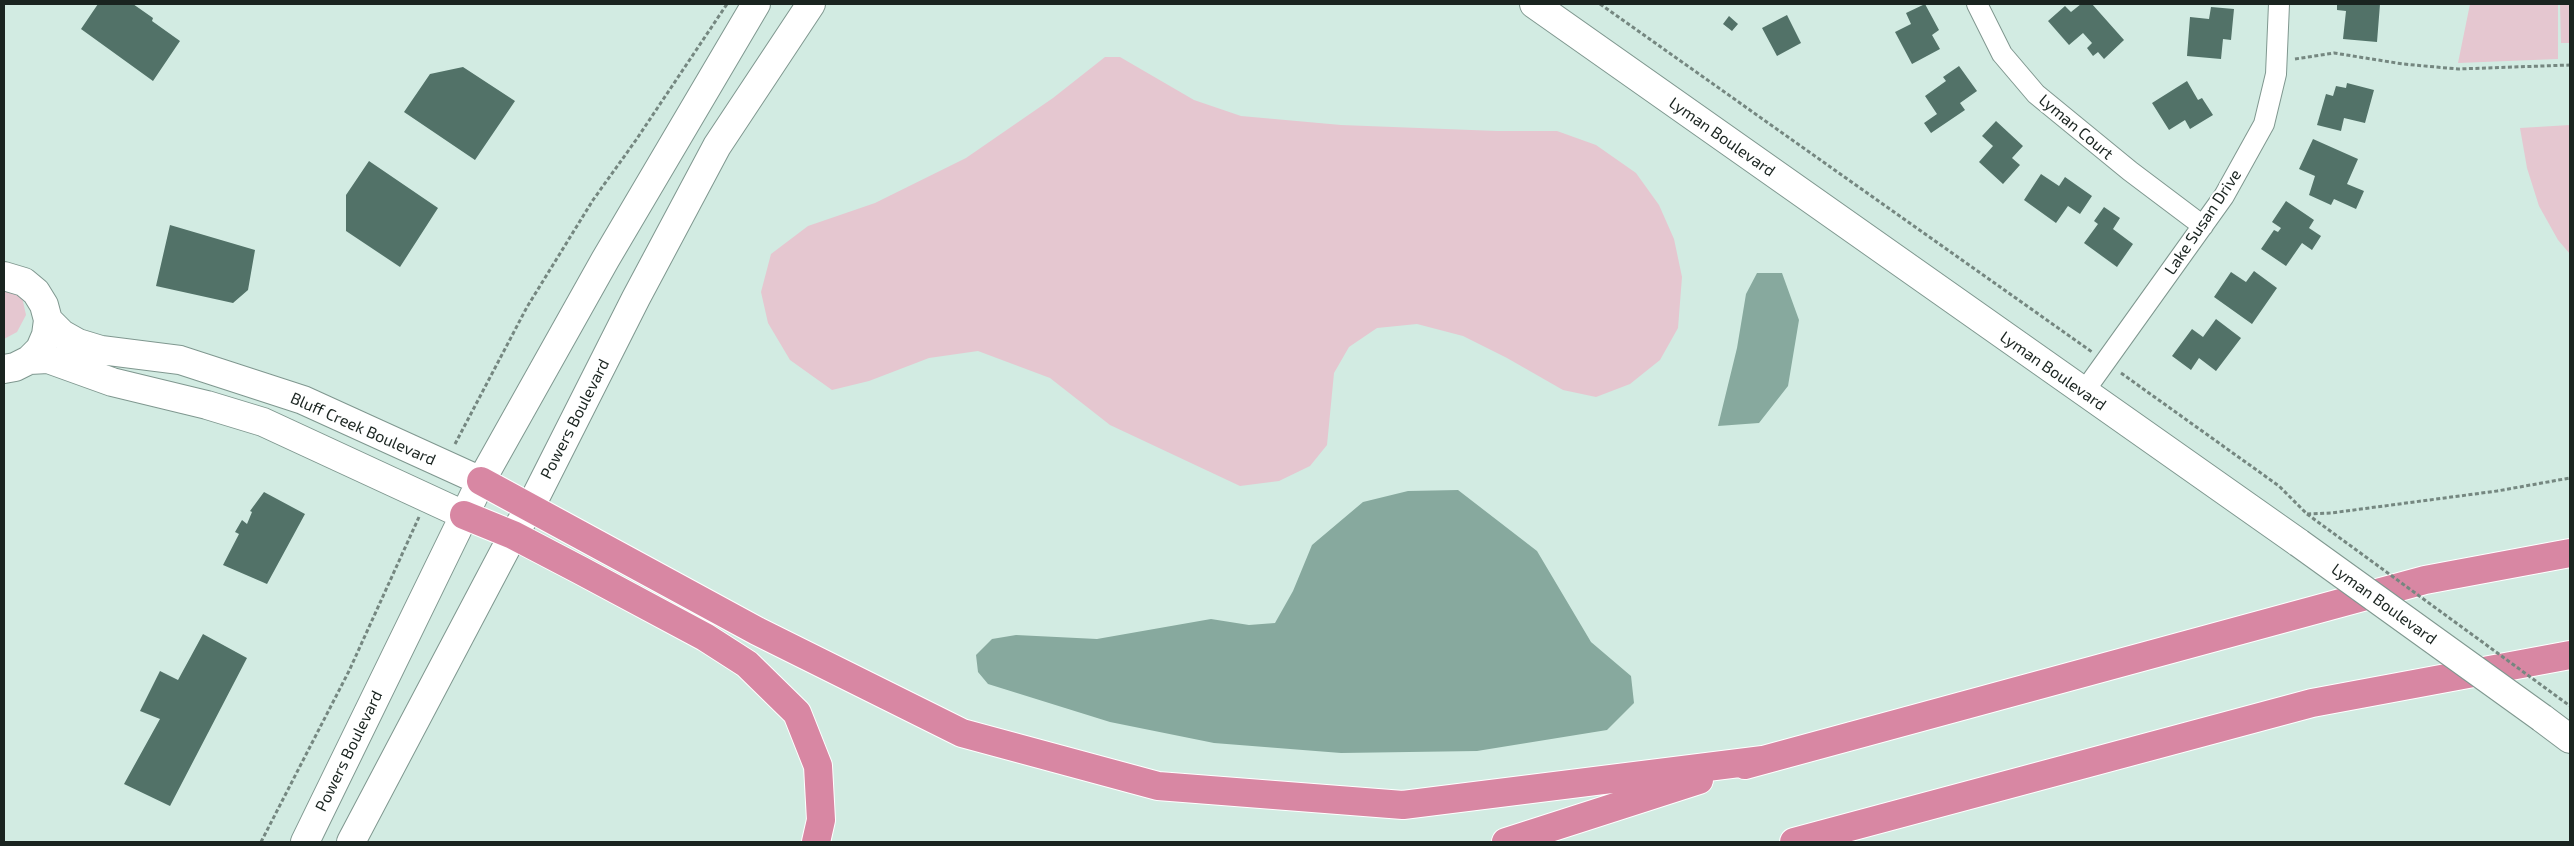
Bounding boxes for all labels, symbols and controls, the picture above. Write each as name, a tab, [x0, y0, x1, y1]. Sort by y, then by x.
street label: Lyman Court	[2035, 90, 2117, 164]
street label: Lyman Boulevard	[1665, 93, 1779, 181]
street label: Lake Susan Drive	[2161, 166, 2245, 278]
street label: Lyman Boulevard	[1996, 327, 2110, 415]
street label: Powers Boulevard	[536, 356, 614, 482]
street label: Bluff Creek Boulevard	[287, 388, 439, 470]
street label: Lyman Boulevard	[2328, 559, 2440, 649]
street label: Powers Boulevard	[311, 687, 387, 815]

